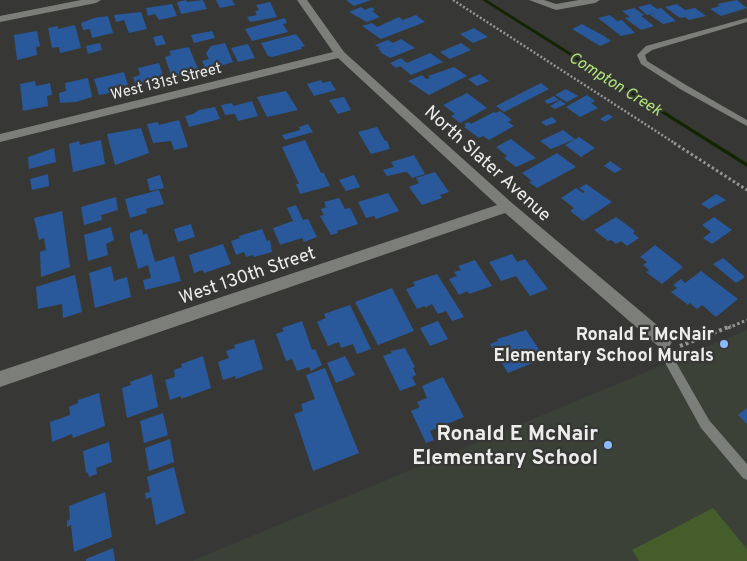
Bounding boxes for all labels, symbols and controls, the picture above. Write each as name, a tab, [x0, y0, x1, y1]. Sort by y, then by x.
water label: Compton Creek	[565, 48, 666, 122]
street label: West 131st Street	[109, 59, 224, 105]
street label: North Slater Avenue	[419, 101, 555, 227]
street label: West 130th Street	[176, 242, 319, 311]
place label: Ronald E McNair Elementary School Murals	[494, 324, 715, 368]
marker: Ronald E McNair Elementary School Murals	[718, 338, 730, 350]
place label: Ronald E McNair Elementary School	[412, 421, 598, 472]
marker: Ronald E McNair Elementary School	[602, 439, 614, 451]

